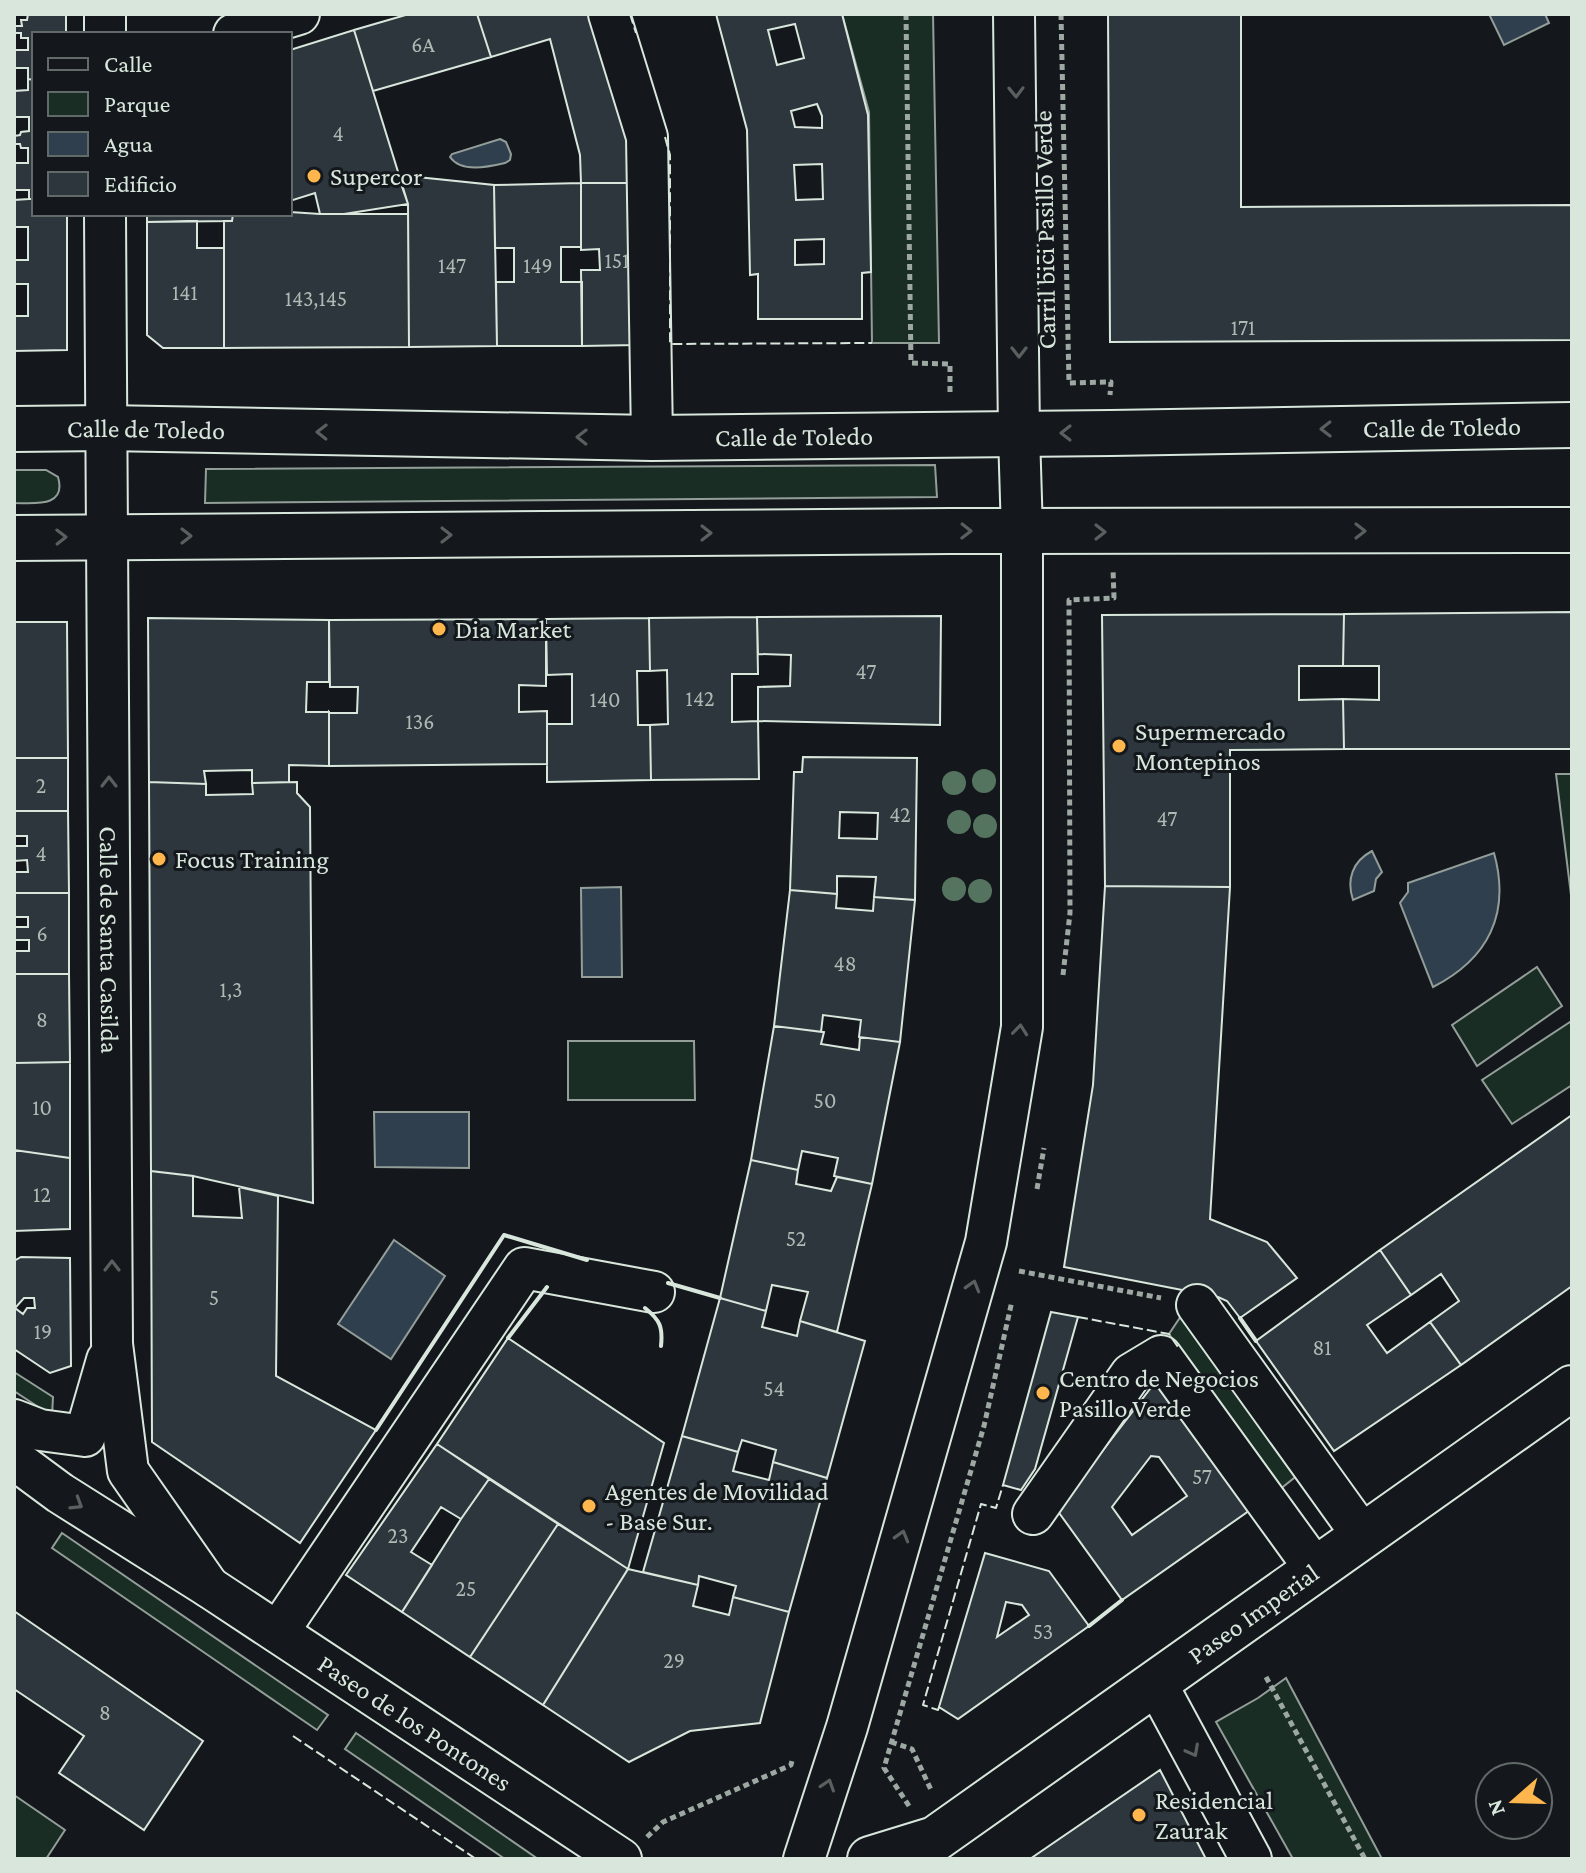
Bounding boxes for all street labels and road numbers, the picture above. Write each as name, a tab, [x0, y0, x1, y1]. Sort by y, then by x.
street label: Carril bici Pasillo Verde	[1028, 110, 1062, 350]
street label: Calle de Toledo	[1362, 411, 1521, 443]
street label: Calle de Toledo	[67, 413, 225, 445]
street label: Calle de Toledo	[715, 421, 873, 452]
street label: Calle de Santa Casilda	[94, 826, 125, 1054]
street label: Paseo Imperial	[1182, 1558, 1324, 1670]
street label: Paseo de los Pontones	[313, 1649, 517, 1797]

